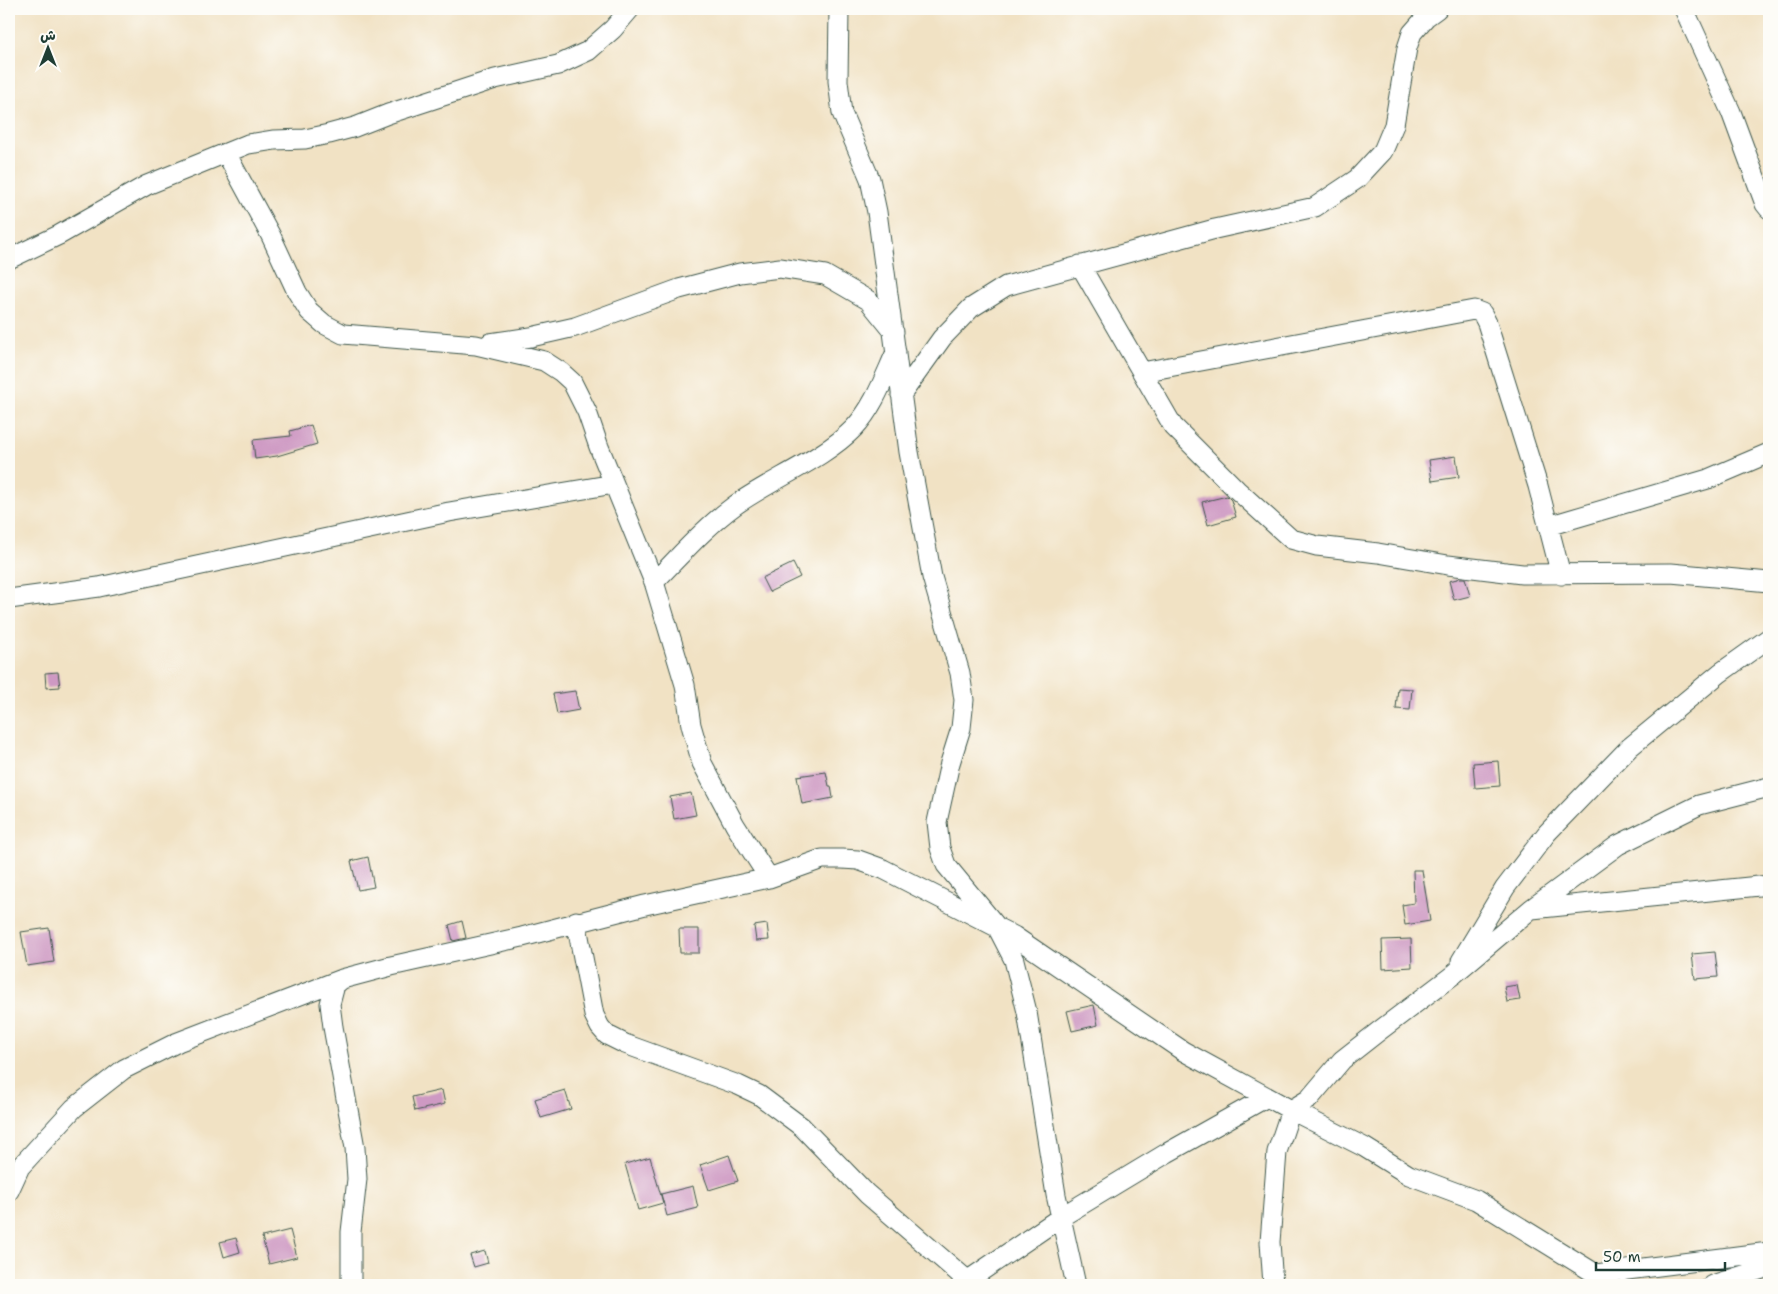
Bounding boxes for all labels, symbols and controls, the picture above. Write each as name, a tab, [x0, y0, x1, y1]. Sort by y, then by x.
north arrow	[22, 22, 72, 72]
text: ش	[40, 26, 56, 44]
scale bar	[1596, 1239, 1724, 1271]
text: 50 m	[1603, 1247, 1641, 1267]

